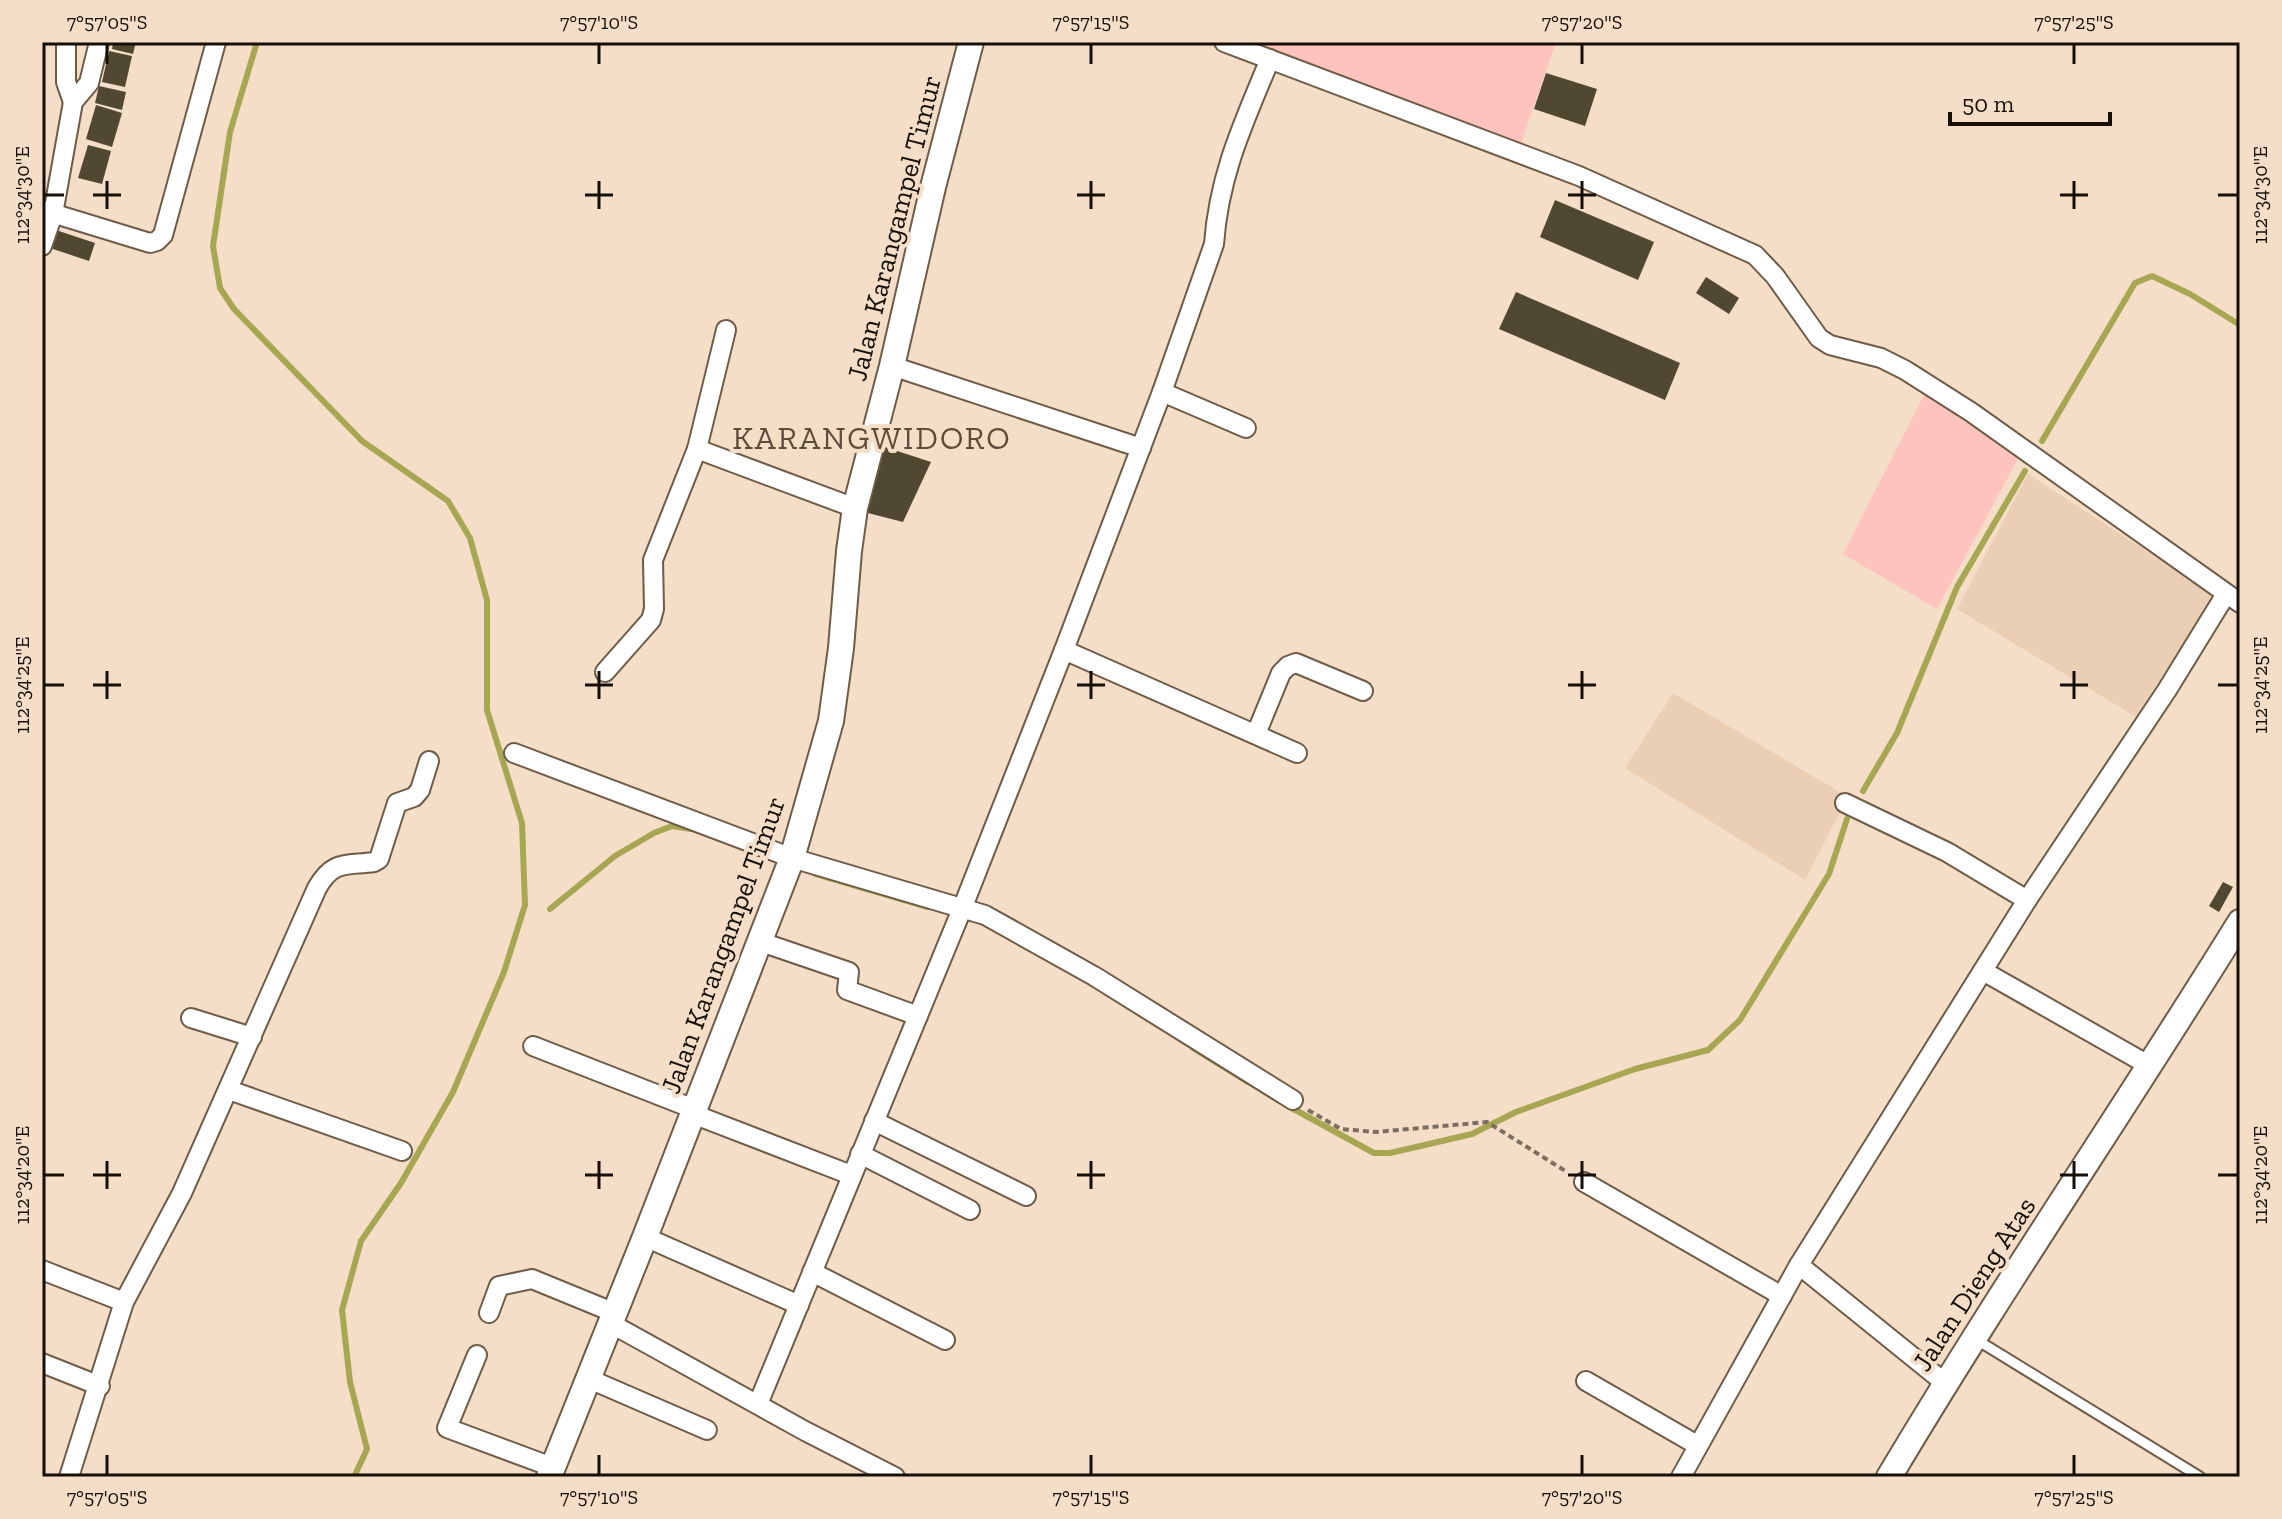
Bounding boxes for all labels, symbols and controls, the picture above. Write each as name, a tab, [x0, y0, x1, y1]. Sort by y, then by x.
text: 7°57'05"S	[67, 10, 147, 34]
text: 7°57'10"S	[560, 10, 638, 34]
text: 7°57'15"S	[1053, 10, 1129, 34]
text: 7°57'20"S	[1542, 10, 1622, 34]
text: 7°57'25"S	[2034, 10, 2114, 34]
street label: Jalan Karangampel Timur	[840, 72, 948, 384]
scale bar	[1950, 76, 2110, 126]
text: 50 m	[1962, 89, 2015, 118]
text: 112°34'30"E	[10, 146, 34, 244]
text: 112°34'30"E	[2248, 146, 2272, 244]
district label: KARANGWIDORO	[732, 419, 1012, 457]
text: 112°34'25"E	[10, 636, 34, 734]
text: 112°34'25"E	[2248, 636, 2272, 734]
street label: Jalan Karangampel Timur	[654, 792, 792, 1098]
text: 112°34'20"E	[10, 1126, 34, 1224]
text: 112°34'20"E	[2248, 1126, 2272, 1224]
street label: Jalan Dieng Atas	[1906, 1191, 2042, 1377]
text: 7°57'05"S	[67, 1485, 147, 1509]
text: 7°57'10"S	[560, 1485, 638, 1509]
text: 7°57'15"S	[1053, 1485, 1129, 1509]
text: 7°57'20"S	[1542, 1485, 1622, 1509]
text: 7°57'25"S	[2034, 1485, 2114, 1509]

